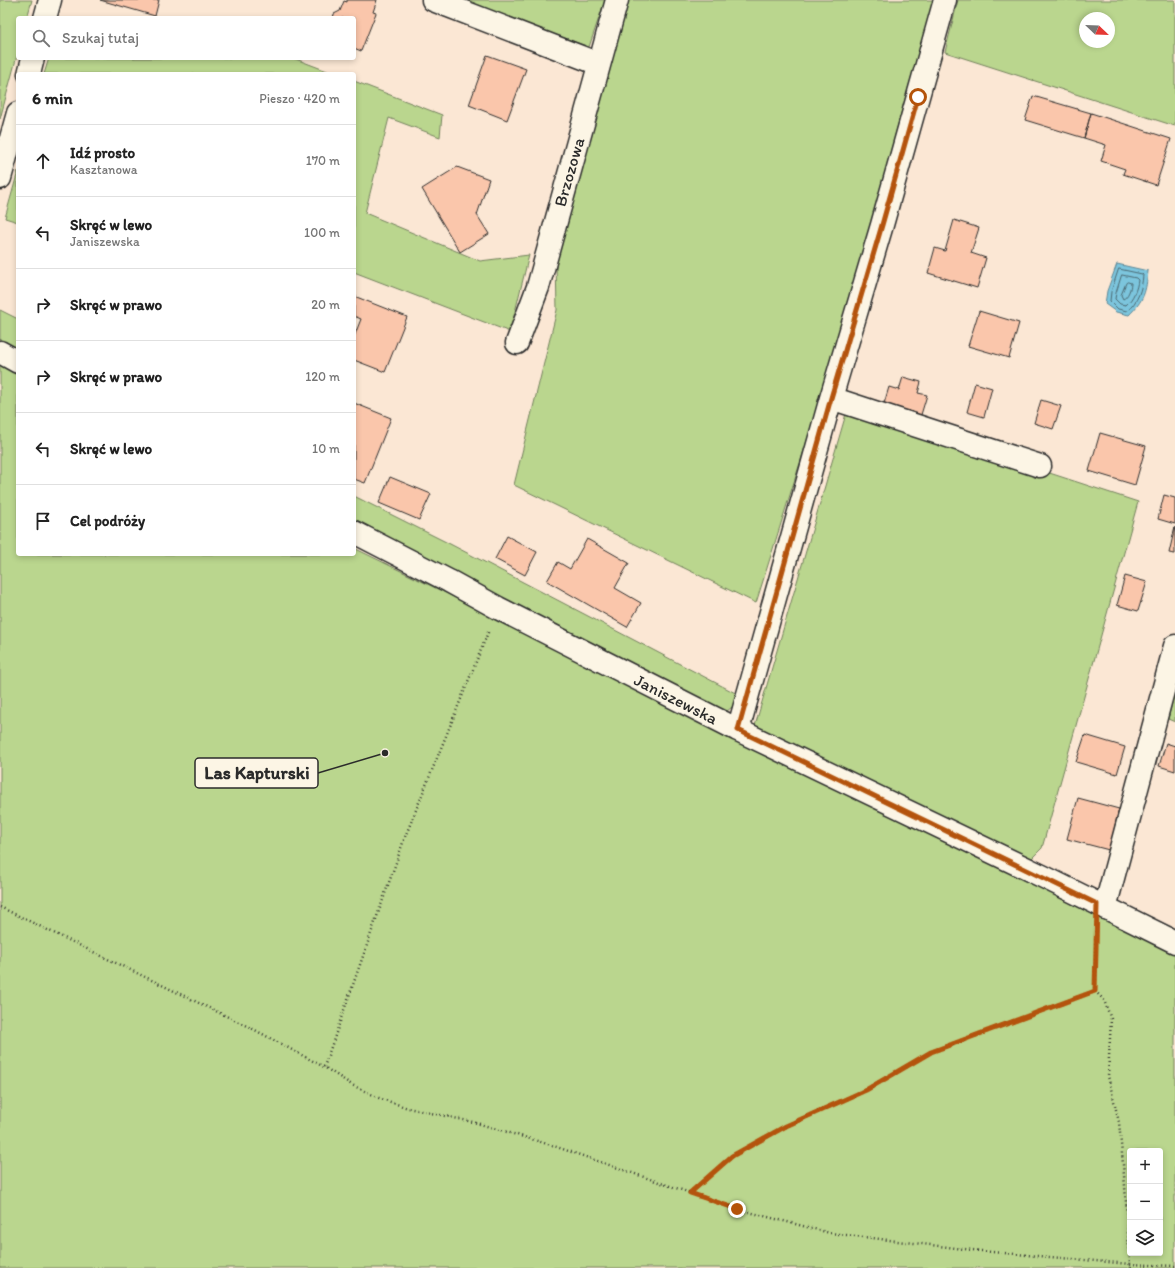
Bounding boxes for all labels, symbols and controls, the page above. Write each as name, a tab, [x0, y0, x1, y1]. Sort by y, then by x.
north arrow	[1079, 12, 1115, 48]
search box	[16, 16, 356, 60]
icon: search	[30, 27, 52, 49]
text: Szukaj tutaj	[62, 29, 139, 47]
text: 6 min	[32, 88, 73, 108]
route start	[909, 88, 927, 106]
text: Pieszo · 420 m	[259, 91, 340, 106]
street label: Brzozowa	[550, 135, 588, 209]
text: Idź prosto	[70, 144, 135, 162]
icon: ahead	[32, 150, 54, 172]
text: 170 m	[306, 153, 340, 168]
text: Kasztanowa	[70, 162, 138, 177]
text: Skręć w lewo	[70, 216, 152, 234]
icon: left	[32, 222, 54, 244]
text: 100 m	[304, 225, 340, 240]
text: Janiszewska	[70, 234, 140, 249]
icon: right	[32, 294, 54, 316]
text: Skręć w prawo	[70, 296, 162, 314]
text: 20 m	[311, 297, 340, 312]
icon: right	[32, 366, 54, 388]
text: Skręć w prawo	[70, 368, 162, 386]
text: 120 m	[305, 369, 340, 384]
icon: left	[32, 438, 54, 460]
text: Skręć w lewo	[70, 440, 152, 458]
text: 10 m	[312, 441, 340, 456]
icon: arrive	[32, 510, 54, 532]
text: Cel podróży	[70, 512, 145, 530]
street label: Janiszewska	[631, 669, 721, 729]
callout: Las Kapturski	[195, 758, 318, 788]
text: Las Kapturski	[204, 762, 310, 784]
map controls	[1127, 1148, 1163, 1256]
button: +	[1127, 1148, 1163, 1184]
button: −	[1127, 1184, 1163, 1220]
route end	[728, 1200, 746, 1218]
button: layers	[1127, 1220, 1163, 1256]

